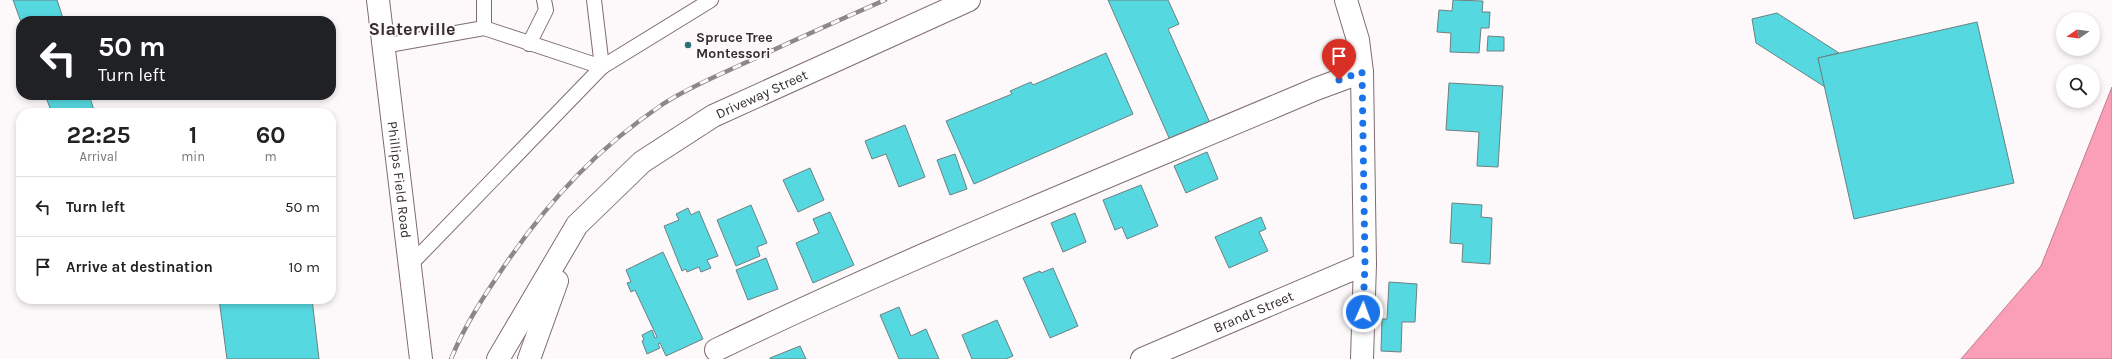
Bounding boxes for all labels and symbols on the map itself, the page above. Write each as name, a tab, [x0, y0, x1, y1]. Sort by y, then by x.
north arrow	[2056, 12, 2100, 56]
district label: Slaterville	[369, 18, 455, 40]
place label: Spruce Tree Montessori	[696, 29, 773, 62]
pin	[1322, 39, 1356, 80]
marker: Spruce Tree Montessori	[683, 40, 693, 50]
street label: Driveway Street	[713, 66, 810, 123]
street label: Phillips Field Road	[384, 120, 414, 239]
street label: Brandt Street	[1211, 288, 1296, 337]
position arrow	[1342, 291, 1384, 333]

